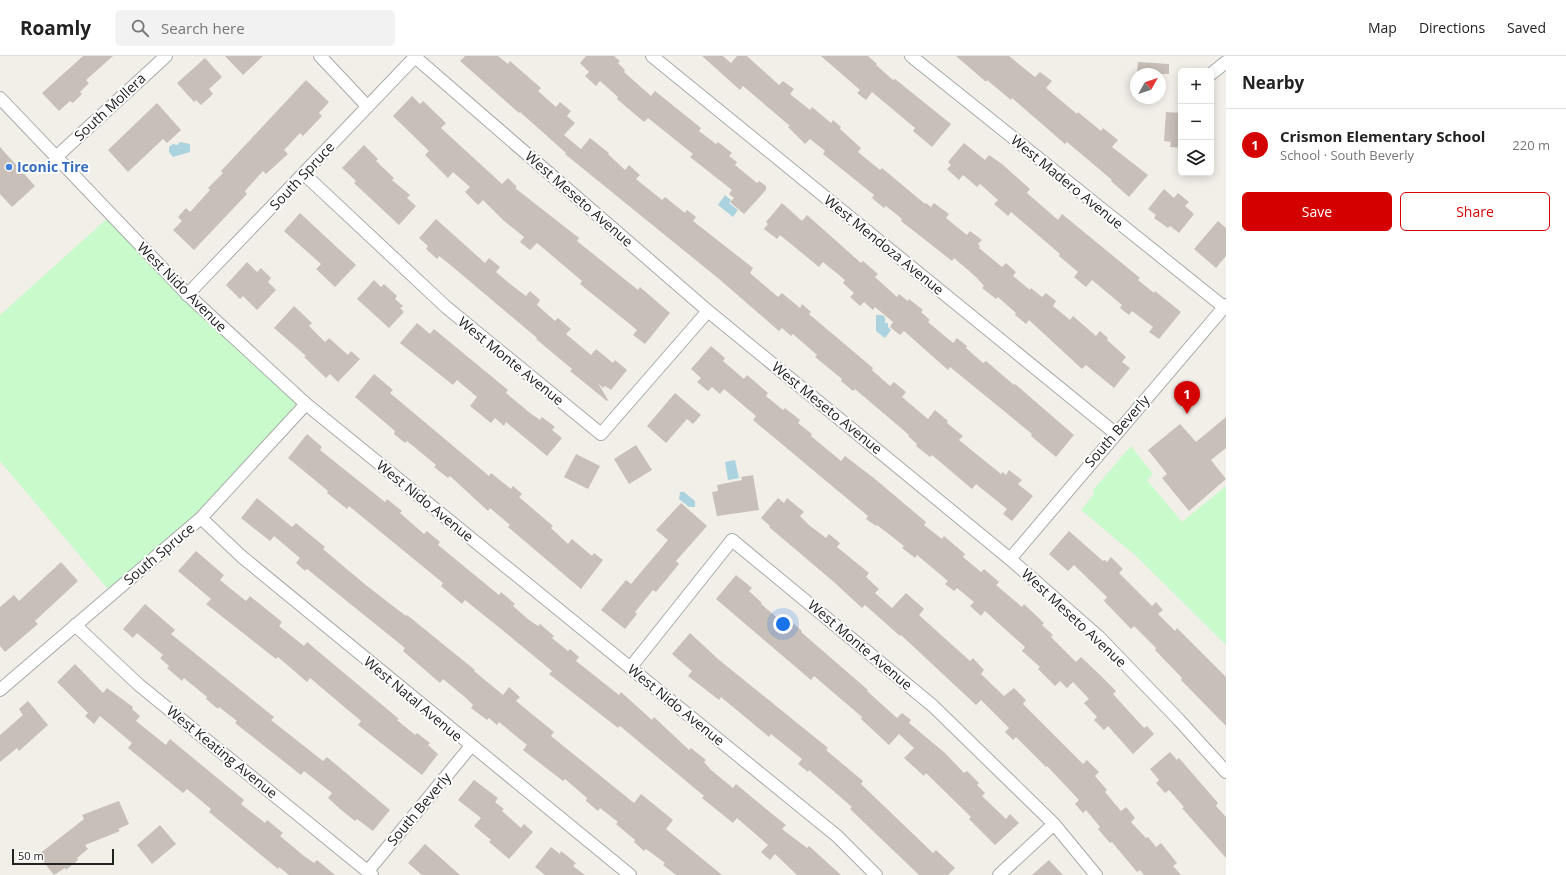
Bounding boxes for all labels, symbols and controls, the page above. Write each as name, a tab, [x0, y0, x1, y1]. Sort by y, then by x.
search box	[115, 10, 395, 46]
text: Roamly	[20, 15, 91, 41]
icon: search	[129, 17, 151, 39]
text: Search here	[161, 18, 245, 38]
text: Map	[1368, 18, 1397, 37]
text: Directions	[1419, 18, 1485, 37]
text: Saved	[1507, 18, 1546, 37]
north arrow	[1130, 68, 1166, 104]
map controls	[1178, 68, 1214, 176]
button: +	[1178, 68, 1214, 104]
street label: South Mollera	[70, 69, 150, 145]
text: Nearby	[1242, 71, 1304, 94]
button: −	[1178, 104, 1214, 140]
text: Crismon Elementary School	[1280, 126, 1485, 146]
street label: West Madero Avenue	[1007, 130, 1128, 233]
text: 1	[1251, 136, 1259, 154]
text: 220 m	[1512, 136, 1550, 154]
street label: South Spruce	[265, 137, 338, 214]
button: layers	[1178, 140, 1214, 176]
text: School · South Beverly	[1280, 146, 1414, 164]
street label: West Meseto Avenue	[521, 147, 637, 251]
place label: Iconic Tire	[17, 157, 89, 176]
marker: Iconic Tire	[4, 162, 14, 172]
street label: West Mendoza Avenue	[820, 190, 948, 299]
button: Save	[1242, 192, 1392, 231]
button: Share	[1400, 192, 1550, 231]
street label: West Nido Avenue	[133, 238, 231, 336]
street label: West Monte Avenue	[454, 312, 568, 409]
street label: West Meseto Avenue	[768, 357, 887, 458]
pin: 1	[1174, 381, 1200, 414]
street label: South Beverly	[1080, 390, 1154, 471]
street label: West Nido Avenue	[373, 456, 478, 546]
street label: South Spruce	[119, 518, 198, 589]
street label: West Meseto Avenue	[1018, 564, 1131, 671]
street label: West Monte Avenue	[804, 595, 917, 694]
your location	[773, 614, 793, 634]
street label: West Natal Avenue	[360, 652, 467, 746]
street label: West Nido Avenue	[624, 660, 729, 750]
street label: West Keating Avenue	[163, 701, 282, 802]
street label: South Beverly	[382, 767, 455, 849]
scale bar	[12, 847, 114, 866]
text: 50 m	[18, 848, 44, 863]

